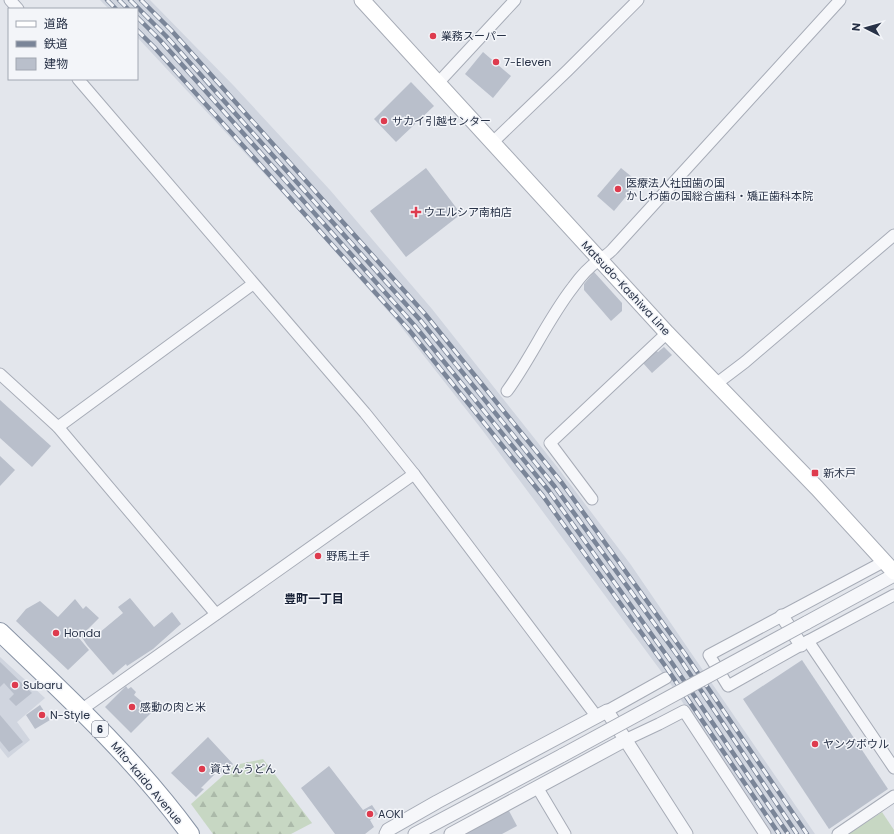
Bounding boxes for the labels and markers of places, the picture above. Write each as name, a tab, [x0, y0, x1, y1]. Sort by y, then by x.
place label: 業務スーパー	[441, 28, 507, 44]
marker: 業務スーパー	[428, 31, 438, 41]
place label: 7-Eleven	[504, 54, 551, 70]
marker: 7-Eleven	[491, 57, 501, 67]
place label: サカイ引越センター	[392, 113, 491, 129]
marker: サカイ引越センター	[379, 116, 389, 126]
place label: 医療法人社団歯の国 かしわ歯の国総合歯科・矯正歯科本院	[626, 175, 813, 204]
marker: 医療法人社団歯の国 かしわ歯の国総合歯科・矯正歯科本院	[613, 184, 623, 194]
place label: ウエルシア南柏店	[424, 204, 512, 220]
marker: ウエルシア南柏店	[411, 207, 421, 217]
place label: 新木戸	[823, 465, 856, 481]
marker: 新木戸	[810, 468, 820, 478]
place label: 野馬土手	[326, 548, 370, 564]
marker: 野馬土手	[313, 551, 323, 561]
place label: Honda	[64, 625, 101, 641]
marker: Honda	[51, 628, 61, 638]
place label: Subaru	[23, 677, 63, 693]
marker: Subaru	[10, 680, 20, 690]
place label: 感動の肉と米	[140, 699, 206, 715]
marker: 感動の肉と米	[127, 702, 137, 712]
place label: N-Style	[50, 707, 90, 723]
marker: N-Style	[37, 710, 47, 720]
place label: ヤングボウル	[823, 736, 889, 752]
marker: ヤングボウル	[810, 739, 820, 749]
place label: 資さんうどん	[210, 761, 276, 777]
marker: 資さんうどん	[197, 764, 207, 774]
place label: AOKI	[378, 806, 403, 822]
marker: AOKI	[365, 809, 375, 819]

